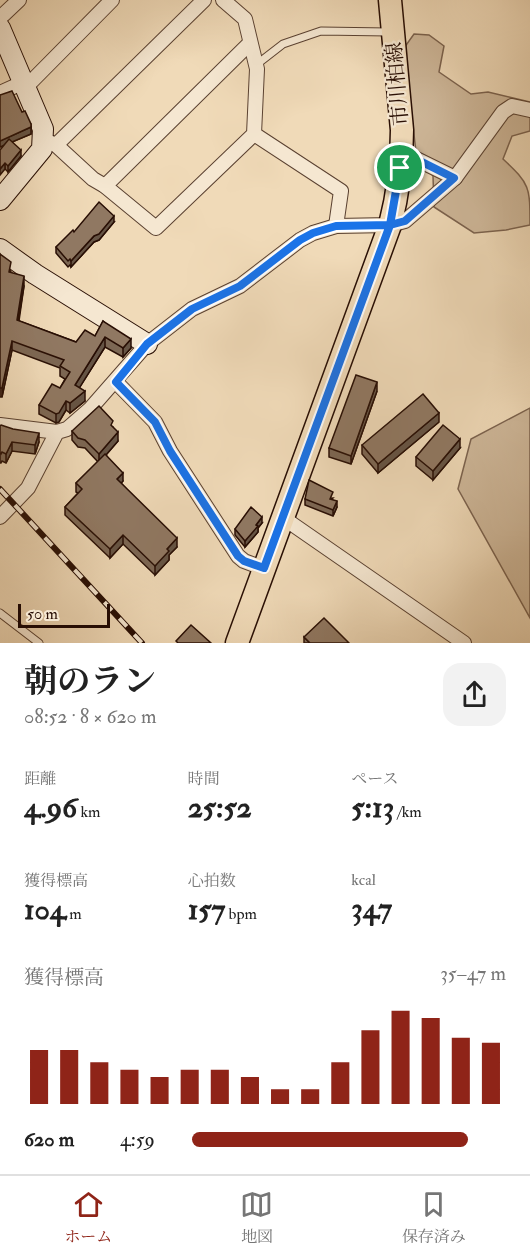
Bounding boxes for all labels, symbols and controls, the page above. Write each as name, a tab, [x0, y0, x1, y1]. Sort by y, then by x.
street label: 市川柏線	[380, 41, 415, 127]
pin	[374, 142, 425, 193]
icon: arrive	[383, 151, 416, 184]
scale bar	[18, 601, 110, 628]
text: 50 m	[27, 604, 58, 624]
text: 朝のラン	[24, 661, 156, 702]
button: share	[443, 663, 506, 726]
text: 08:52 · 8 × 620 m	[24, 704, 157, 729]
text: 距離	[24, 769, 56, 789]
text: 時間	[188, 769, 220, 789]
text: ペース	[351, 769, 399, 789]
text: 4.96	[24, 789, 77, 826]
text: 25:52	[188, 789, 252, 826]
text: 5:13	[351, 789, 394, 826]
text: km	[77, 802, 101, 822]
text: /km	[394, 802, 422, 822]
text: kcal	[351, 870, 376, 890]
text: 獲得標高	[24, 871, 88, 891]
text: 心拍数	[188, 871, 236, 891]
text: 347	[351, 890, 392, 927]
text: 104	[24, 891, 66, 928]
text: 157	[188, 891, 225, 928]
text: m	[66, 904, 82, 924]
text: bpm	[225, 904, 257, 924]
text: 35–47 m	[440, 961, 506, 986]
text: 獲得標高	[24, 965, 104, 990]
text: 620 m	[24, 1127, 74, 1152]
text: 4:59	[120, 1127, 155, 1152]
tab: ホーム	[64, 1188, 112, 1247]
tab: 地図	[240, 1188, 273, 1247]
tab: 保存済み	[402, 1188, 466, 1247]

